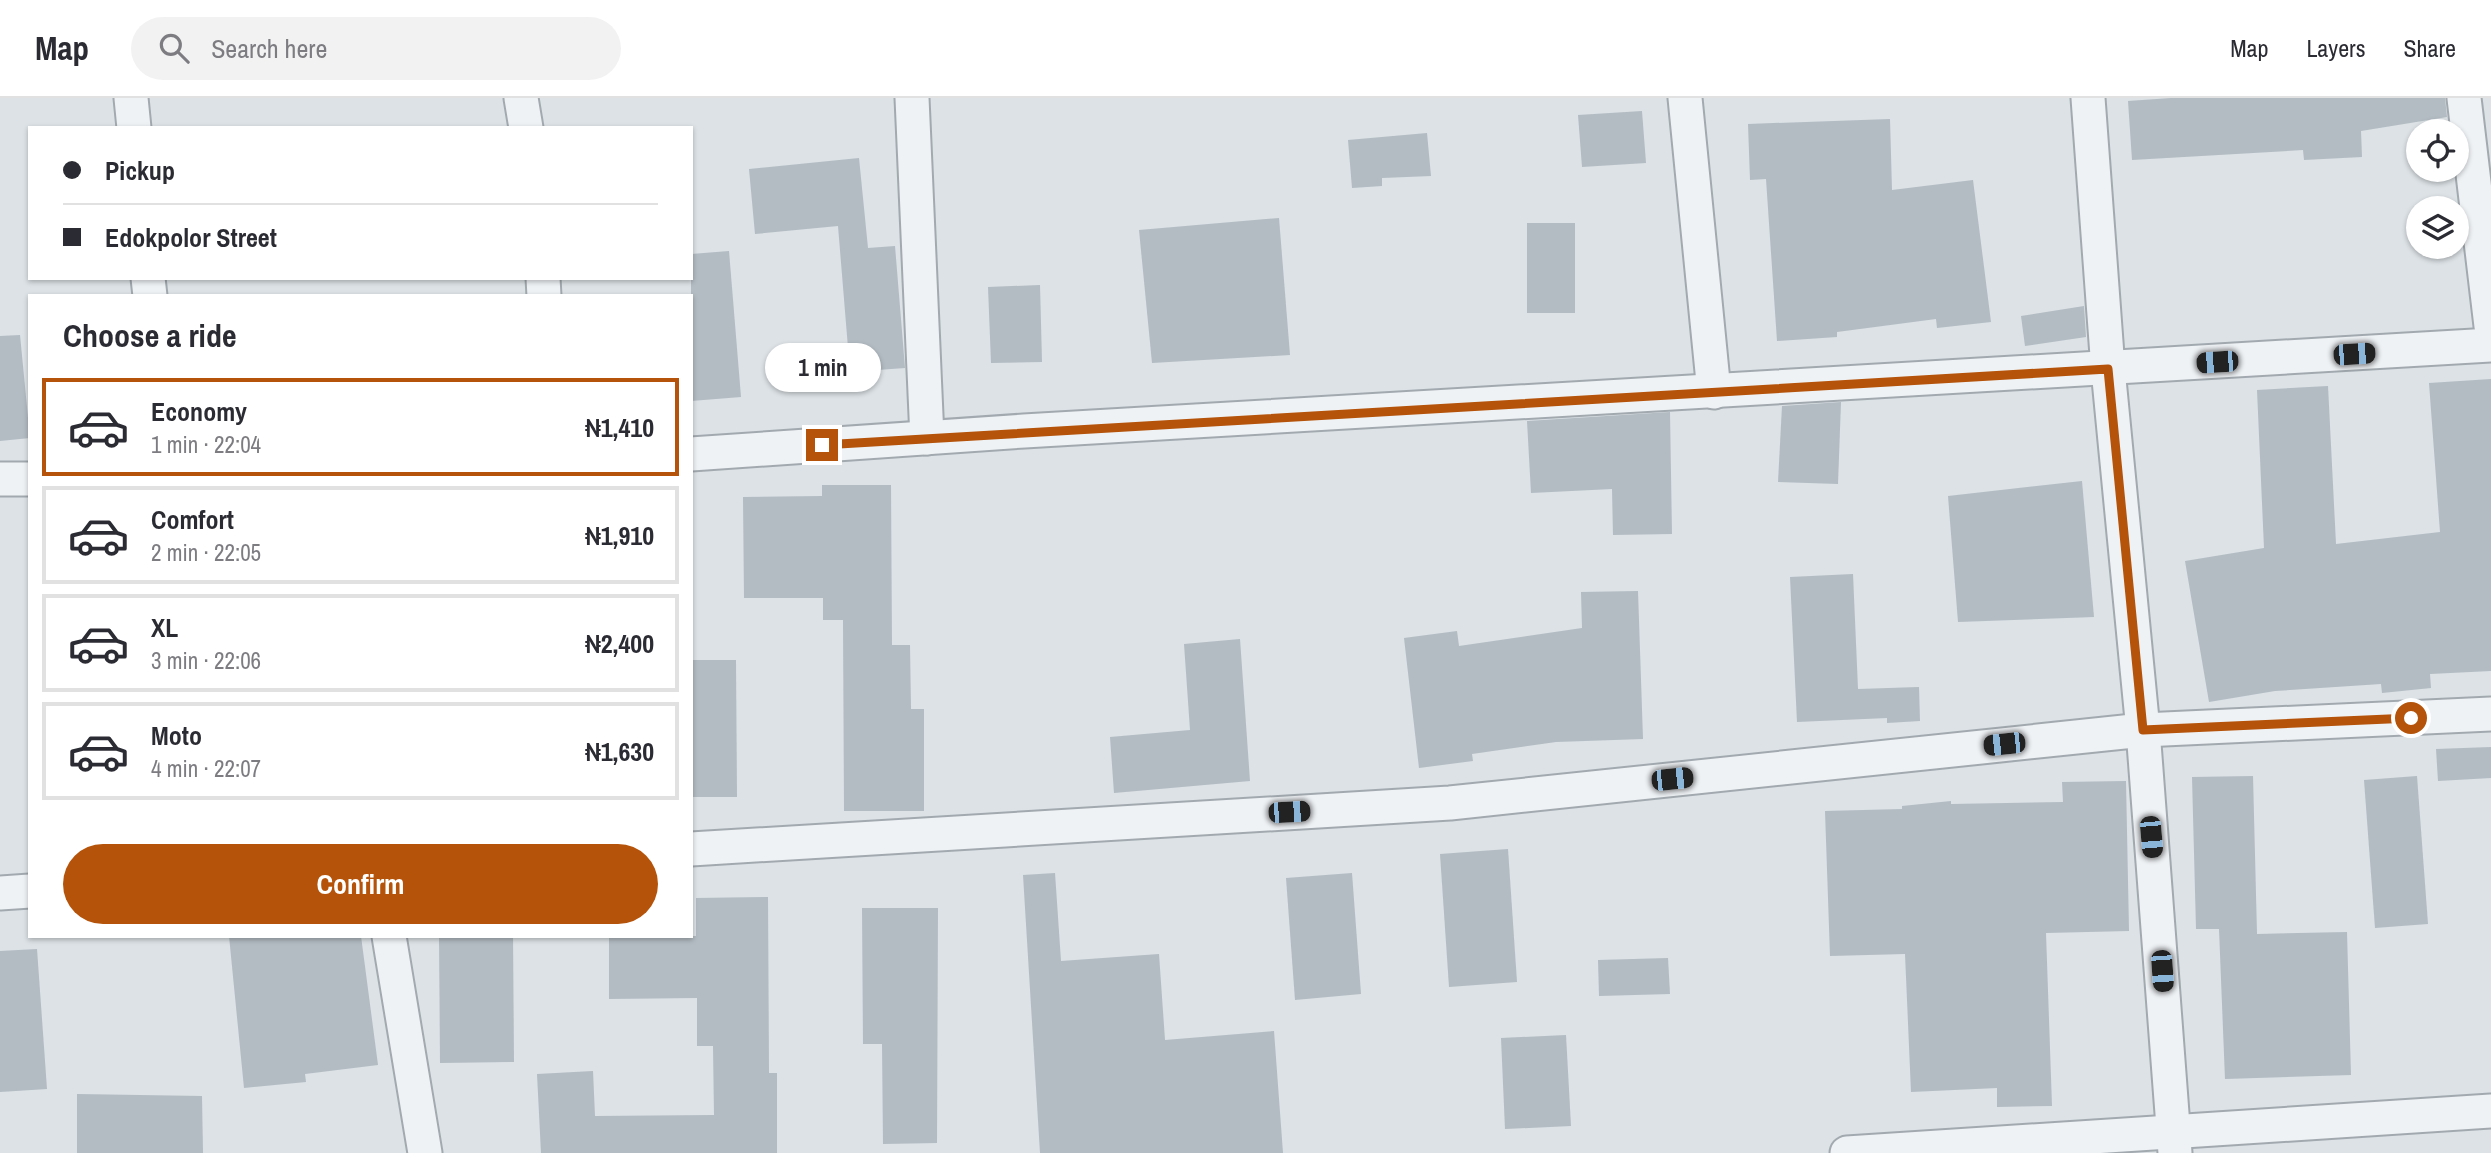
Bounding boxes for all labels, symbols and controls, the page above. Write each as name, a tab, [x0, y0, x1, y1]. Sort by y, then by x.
search box	[131, 17, 621, 80]
text: Map	[35, 26, 89, 70]
icon: search	[155, 29, 193, 67]
text: Search here	[211, 31, 327, 66]
text: Map	[2230, 32, 2268, 64]
text: Layers	[2306, 32, 2365, 64]
text: Share	[2403, 32, 2456, 64]
map controls	[2406, 119, 2469, 259]
button: locate	[2406, 119, 2469, 182]
text: Pickup	[105, 153, 175, 188]
button: layers	[2406, 196, 2469, 259]
text: Edokpolor Street	[105, 220, 277, 255]
text: Choose a ride	[63, 314, 237, 357]
car	[2333, 342, 2376, 366]
callout: 1 min	[764, 344, 880, 392]
car	[2196, 350, 2239, 374]
text: 1 min	[798, 352, 848, 383]
text: Economy	[151, 394, 247, 429]
icon: car	[67, 396, 130, 459]
text: ₦1,410	[585, 410, 654, 445]
text: 1 min · 22:04	[151, 429, 261, 460]
route end	[806, 429, 838, 461]
text: Comfort	[151, 502, 234, 537]
icon: car	[67, 504, 130, 567]
text: ₦1,910	[585, 518, 654, 553]
text: 2 min · 22:05	[151, 537, 261, 568]
text: XL	[151, 610, 178, 645]
icon: car	[67, 612, 130, 675]
text: ₦2,400	[585, 626, 654, 661]
text: 3 min · 22:06	[151, 645, 261, 676]
route start	[2395, 702, 2427, 734]
text: Moto	[151, 718, 202, 753]
icon: car	[67, 720, 130, 783]
car	[1983, 731, 2026, 757]
text: ₦1,630	[585, 734, 654, 769]
text: 4 min · 22:07	[151, 753, 261, 784]
car	[1651, 766, 1694, 792]
car	[1268, 800, 1311, 824]
car	[2139, 815, 2164, 859]
button: Confirm	[63, 844, 658, 924]
car	[2151, 949, 2174, 993]

